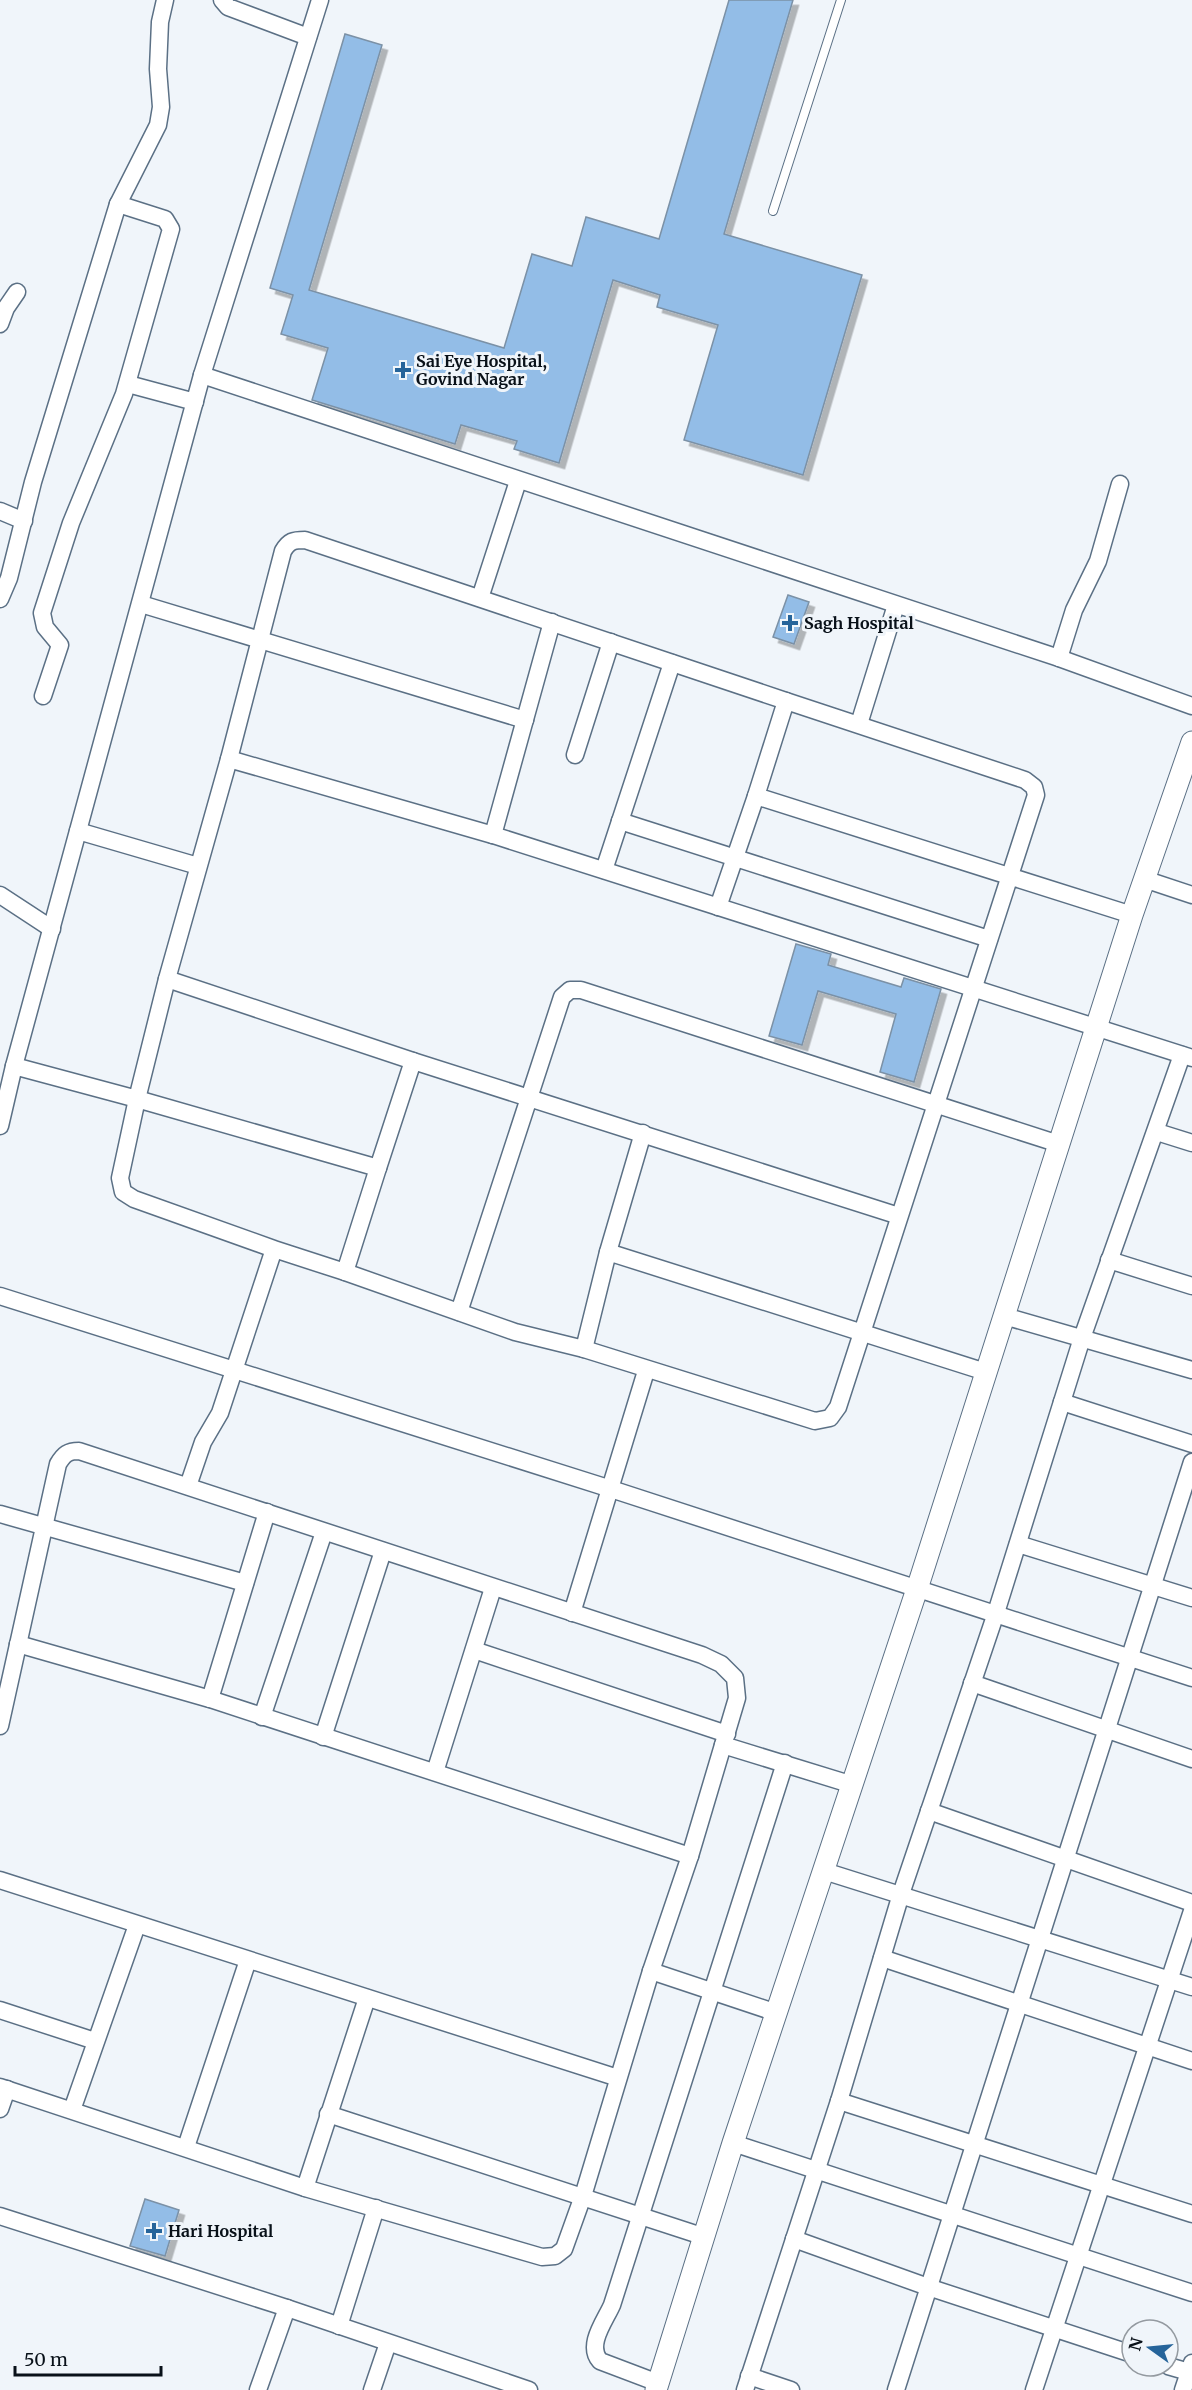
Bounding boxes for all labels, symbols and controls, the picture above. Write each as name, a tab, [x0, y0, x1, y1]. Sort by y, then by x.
place label: Sai Eye Hospital, Govind Nagar	[416, 351, 547, 389]
marker: Sai Eye Hospital, Govind Nagar	[394, 361, 412, 379]
place label: Sagh Hospital	[804, 613, 914, 633]
marker: Sagh Hospital	[781, 614, 799, 632]
place label: Hari Hospital	[168, 2221, 273, 2241]
marker: Hari Hospital	[145, 2222, 163, 2240]
north arrow	[1120, 2318, 1180, 2378]
text: N	[1124, 2335, 1147, 2353]
scale bar	[15, 2339, 160, 2377]
text: 50 m	[24, 2348, 68, 2371]

